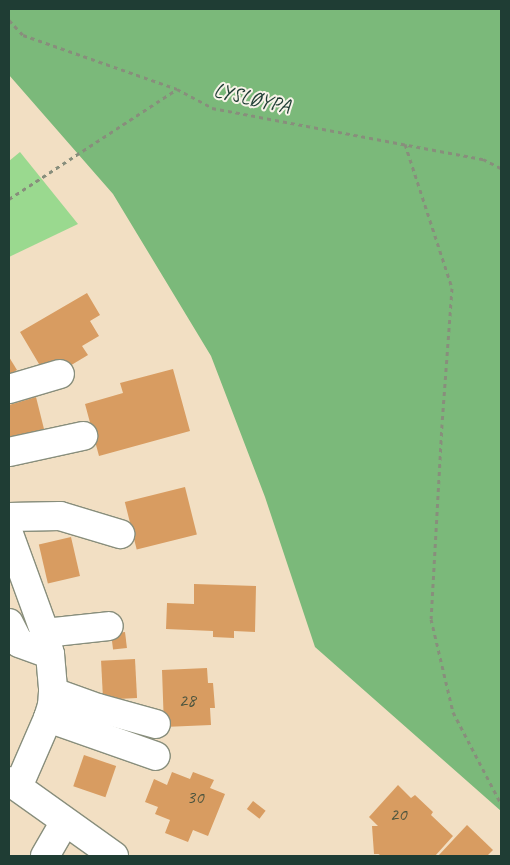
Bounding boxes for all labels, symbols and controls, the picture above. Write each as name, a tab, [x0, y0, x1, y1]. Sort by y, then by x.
street label: LYSLØYPA	[211, 77, 293, 119]
house number: 28	[178, 690, 196, 712]
house number: 30	[186, 787, 204, 809]
house number: 20	[389, 804, 407, 826]

